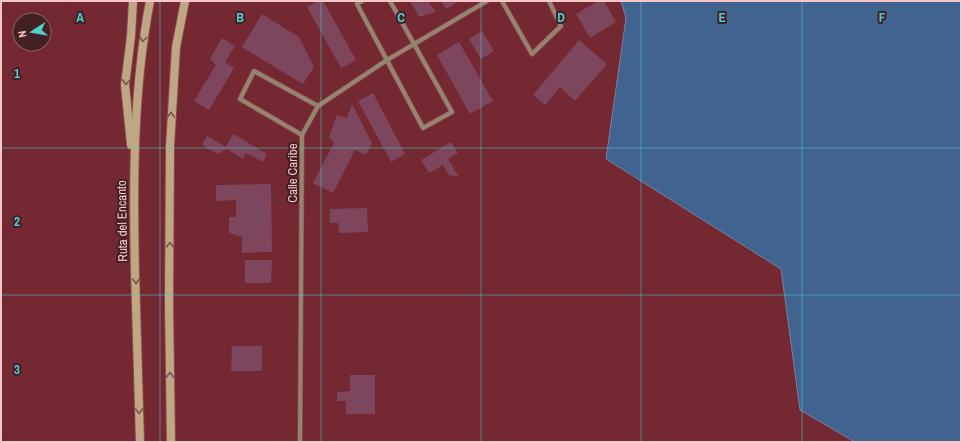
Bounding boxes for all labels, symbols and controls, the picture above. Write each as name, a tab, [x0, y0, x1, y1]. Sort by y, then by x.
text: A	[76, 9, 84, 26]
text: B	[236, 9, 244, 26]
text: C	[397, 9, 405, 26]
text: D	[557, 9, 565, 26]
text: E	[718, 9, 726, 26]
text: F	[879, 9, 886, 26]
north arrow	[12, 12, 52, 52]
text: N	[15, 29, 30, 39]
one-way arrow	[139, 36, 148, 42]
text: 1	[14, 65, 20, 82]
one-way arrow	[121, 79, 130, 85]
one-way arrow	[167, 112, 176, 118]
street label: Calle Caribe	[284, 143, 301, 203]
street label: Ruta del Encanto	[113, 180, 131, 262]
text: 2	[14, 213, 20, 230]
one-way arrow	[166, 242, 174, 248]
one-way arrow	[131, 278, 140, 284]
text: 3	[14, 361, 20, 378]
one-way arrow	[166, 372, 174, 378]
one-way arrow	[135, 408, 143, 414]

